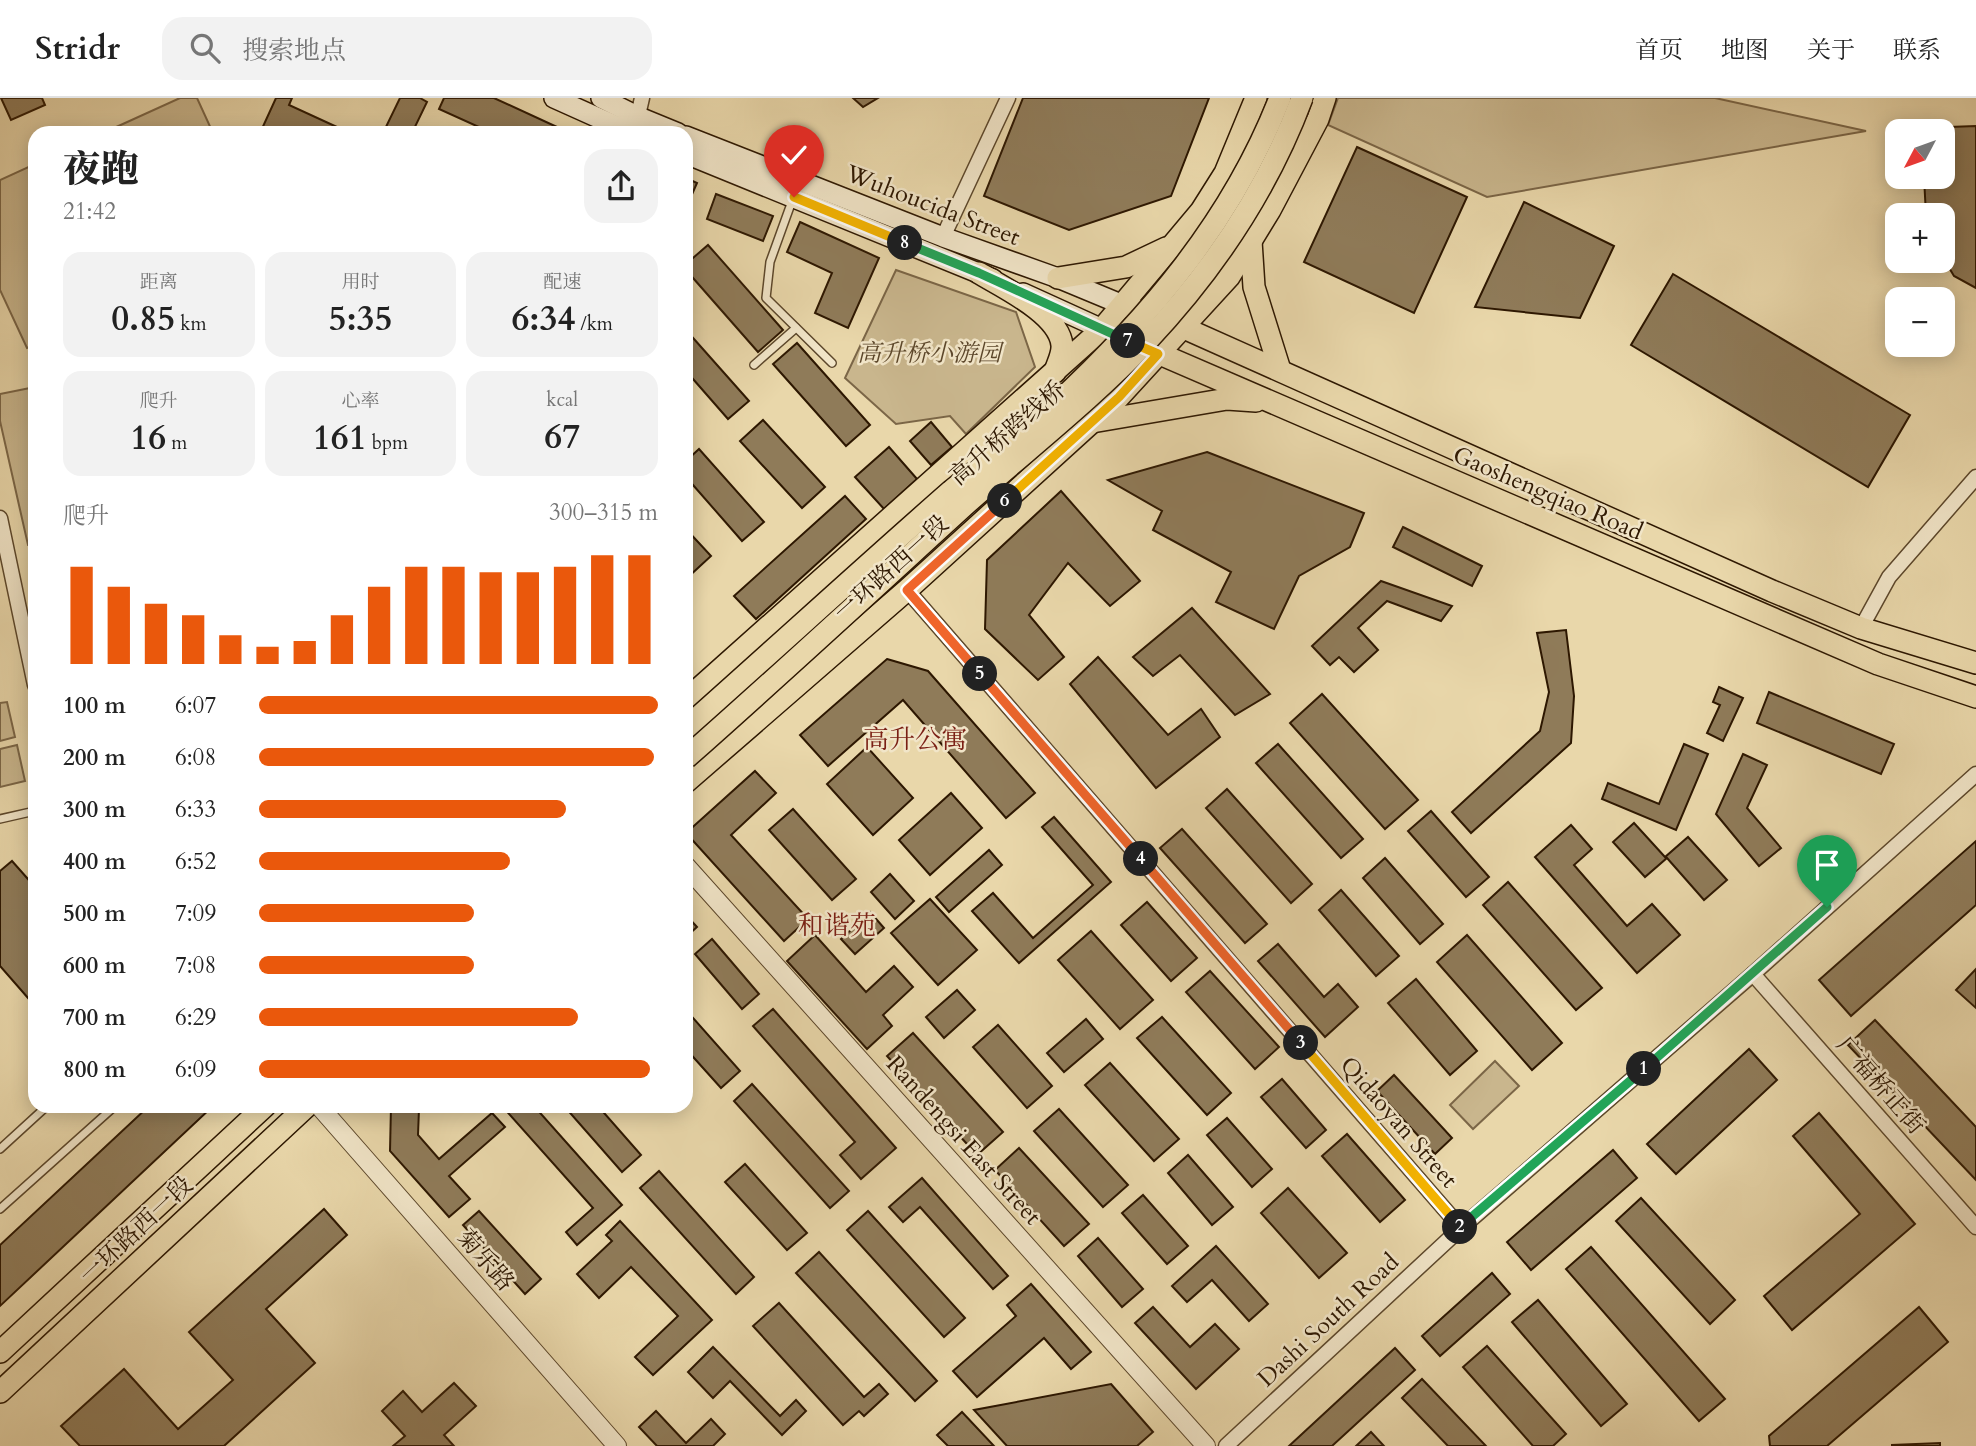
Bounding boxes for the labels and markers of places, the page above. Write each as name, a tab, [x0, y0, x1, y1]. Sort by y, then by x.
pin	[764, 125, 824, 197]
pin: 8	[888, 226, 922, 260]
pin: 7	[1110, 324, 1146, 358]
pin: 6	[988, 484, 1023, 518]
pin: 5	[962, 656, 998, 692]
pin	[1797, 835, 1857, 907]
pin: 4	[1124, 842, 1158, 876]
pin: 3	[1284, 1026, 1318, 1060]
pin: 1	[1626, 1052, 1662, 1086]
pin: 2	[1442, 1210, 1478, 1244]

